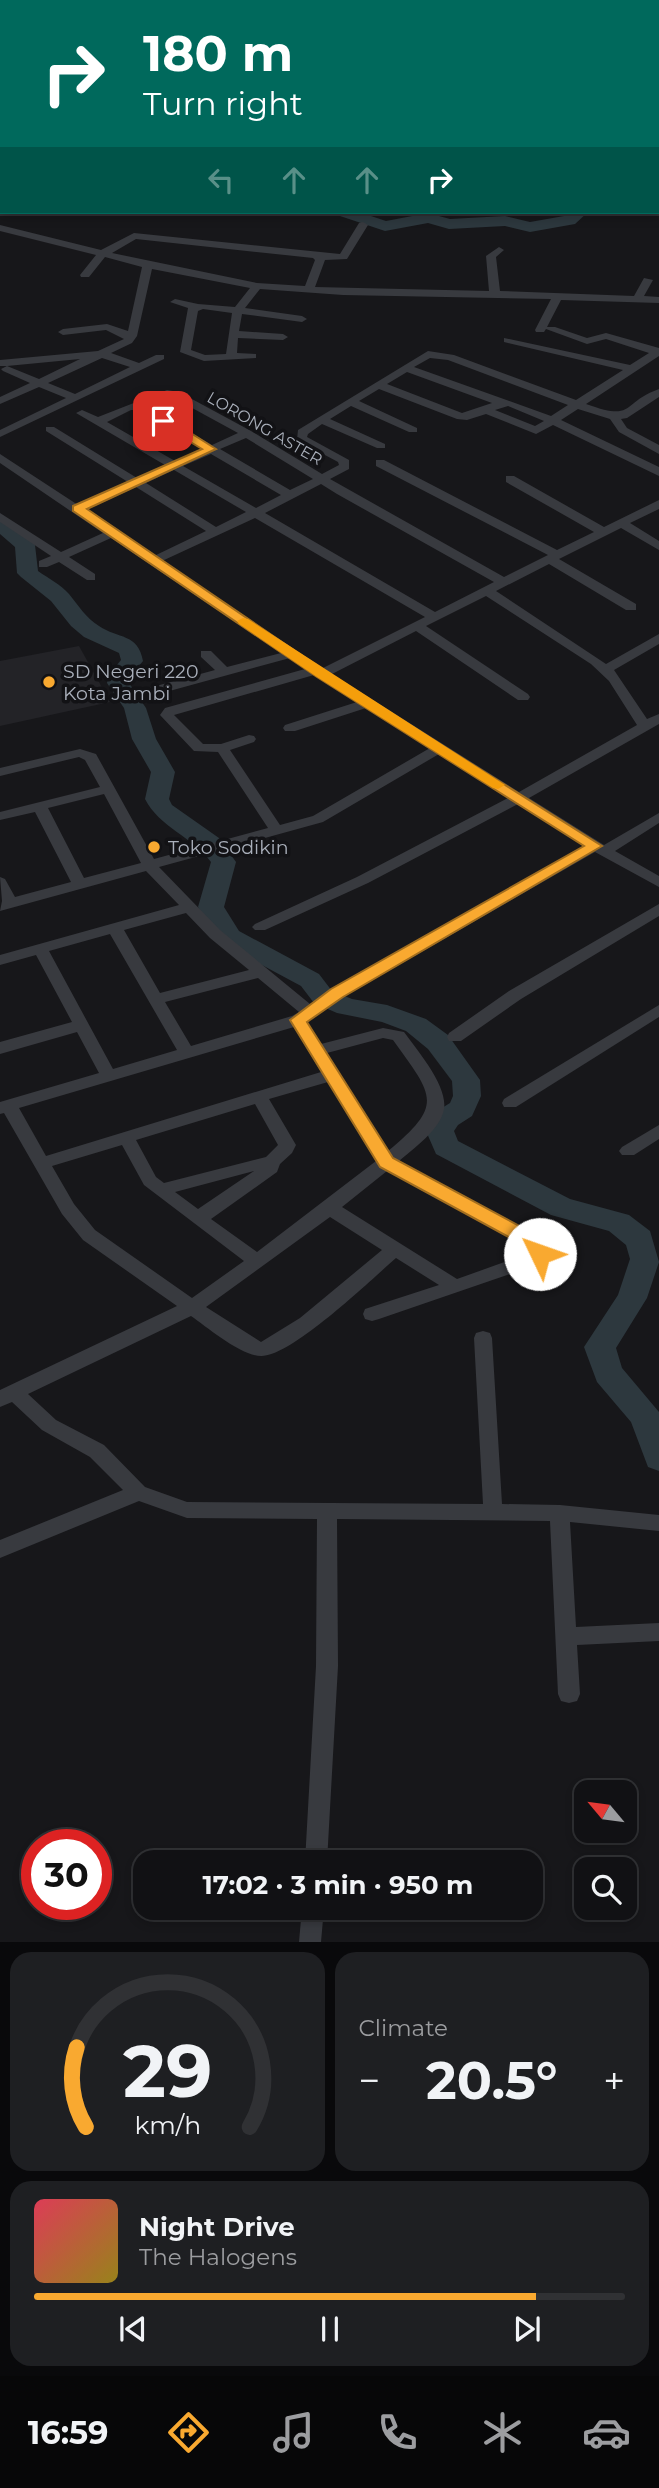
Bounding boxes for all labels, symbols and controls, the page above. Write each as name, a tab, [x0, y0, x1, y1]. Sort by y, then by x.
text: 180 m	[143, 24, 293, 83]
icon: right	[28, 28, 119, 119]
text: Turn right	[143, 84, 303, 123]
icon: left	[202, 161, 240, 199]
icon: ahead	[275, 161, 313, 199]
icon: ahead	[348, 161, 386, 199]
icon: right	[421, 161, 459, 199]
street label: LORONG ASTER	[204, 388, 326, 469]
pin	[133, 391, 193, 451]
icon: arrive	[144, 402, 182, 440]
place label: SD Negeri 220 Kota Jambi	[63, 660, 198, 705]
marker: SD Negeri 220 Kota Jambi	[41, 674, 57, 690]
place label: Toko Sodikin	[168, 836, 289, 859]
marker: Toko Sodikin	[146, 839, 162, 855]
position arrow	[503, 1217, 577, 1291]
north arrow	[574, 1780, 637, 1843]
map controls	[574, 1780, 637, 1920]
speed limit sign: 30	[21, 1829, 112, 1920]
button: search	[574, 1857, 637, 1920]
text: 17:02 · 3 min · 950 m	[203, 1869, 473, 1901]
text: Climate	[359, 2014, 448, 2042]
text: 29	[123, 2028, 212, 2116]
text: 20.5°	[426, 2049, 557, 2112]
text: −	[359, 2057, 380, 2104]
text: +	[603, 2057, 625, 2104]
text: km/h	[134, 2110, 201, 2140]
text: Night Drive	[139, 2211, 295, 2243]
text: The Halogens	[139, 2243, 297, 2271]
icon: previous	[114, 2310, 152, 2348]
icon: pause	[311, 2310, 349, 2348]
icon: next	[508, 2310, 546, 2348]
icon: directions	[164, 2408, 213, 2457]
icon: music	[269, 2408, 318, 2457]
icon: phone	[373, 2408, 422, 2457]
icon: climate	[478, 2408, 527, 2457]
icon: car	[582, 2408, 631, 2457]
text: 16:59	[28, 2413, 109, 2452]

